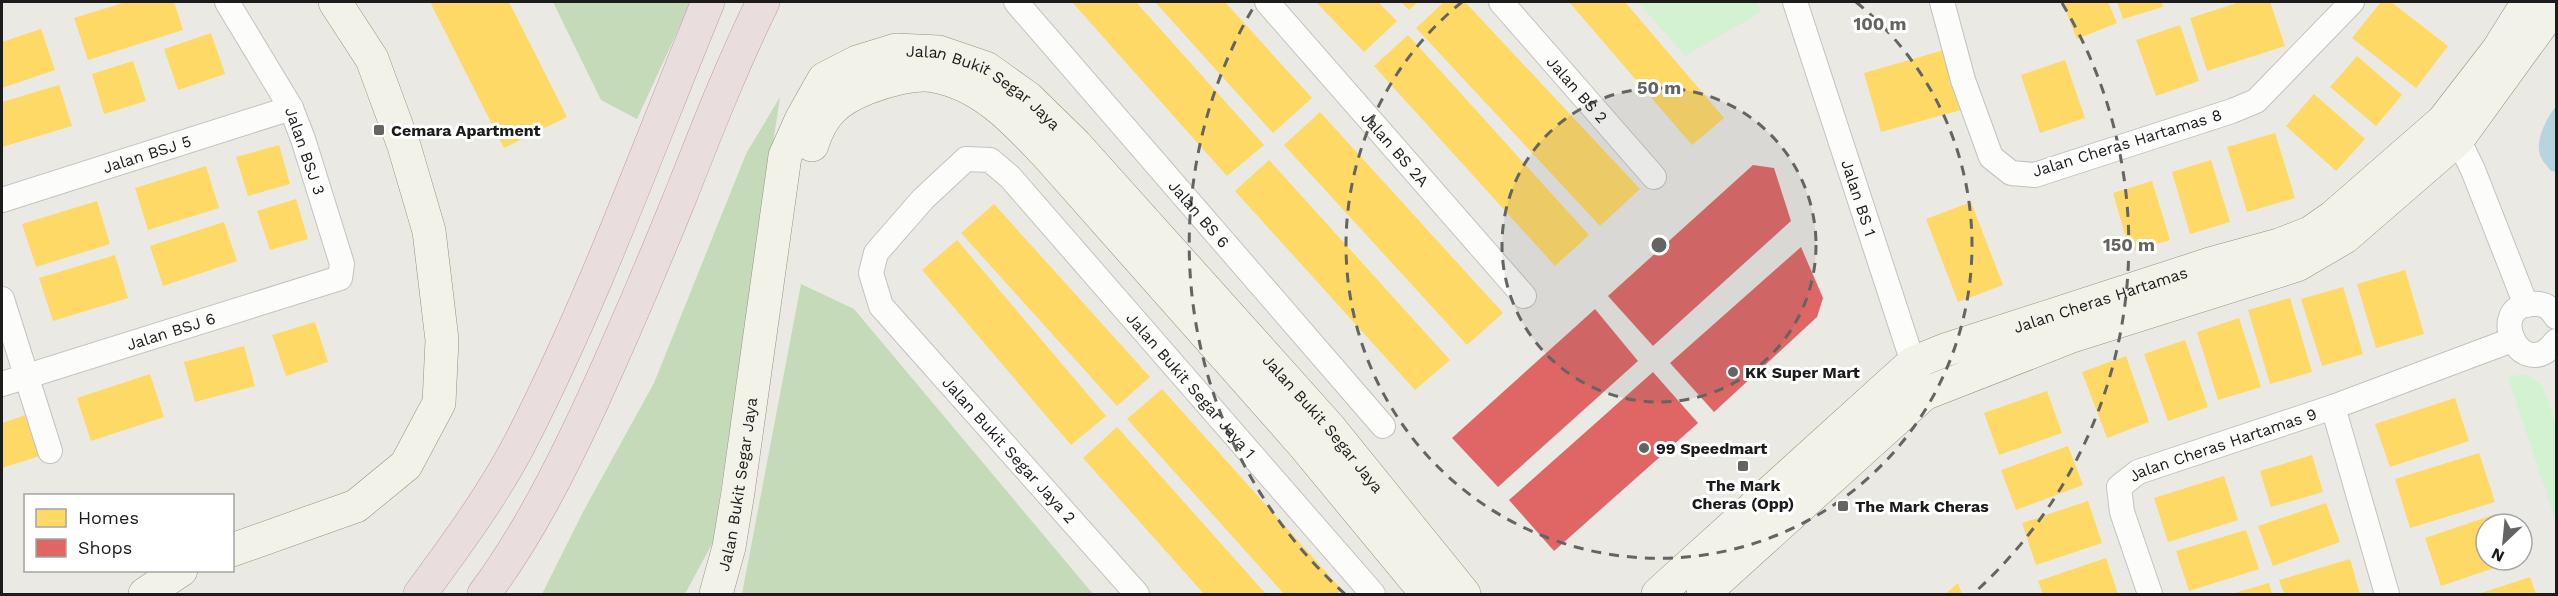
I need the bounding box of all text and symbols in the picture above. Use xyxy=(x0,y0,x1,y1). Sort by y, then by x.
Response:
text: 100 m xyxy=(1853,13,1907,34)
street label: Jalan Bukit Segar Jaya xyxy=(906,41,1064,134)
street label: Jalan BS 2 xyxy=(1543,52,1612,127)
text: 50 m xyxy=(1637,77,1681,98)
street label: Jalan BSJ 3 xyxy=(281,105,329,197)
street label: Jalan Cheras Hartamas 8 xyxy=(2030,105,2224,181)
street label: Jalan BS 2A xyxy=(1357,107,1433,191)
place label: Cemara Apartment xyxy=(391,121,541,140)
marker: Cemara Apartment xyxy=(372,123,386,137)
street label: Jalan BSJ 5 xyxy=(100,131,193,177)
street label: Jalan BS 1 xyxy=(1838,157,1880,238)
street label: Jalan BS 6 xyxy=(1165,176,1234,251)
text: 150 m xyxy=(2103,234,2155,255)
centre of rings xyxy=(1649,235,1669,255)
street label: Jalan Cheras Hartamas xyxy=(2011,262,2190,337)
street label: Jalan BSJ 6 xyxy=(124,308,218,354)
street label: Jalan Bukit Segar Jaya 1 xyxy=(1123,308,1260,462)
street label: Jalan Bukit Segar Jaya xyxy=(1259,350,1388,496)
place label: KK Super Mart xyxy=(1745,363,1860,382)
marker: KK Super Mart xyxy=(1726,365,1740,379)
street label: Jalan Bukit Segar Jaya 2 xyxy=(938,373,1080,527)
street label: Jalan Bukit Segar Jaya xyxy=(713,396,761,573)
street label: Jalan Cheras Hartamas 9 xyxy=(2125,404,2319,485)
place label: 99 Speedmart xyxy=(1656,439,1767,458)
marker: 99 Speedmart xyxy=(1637,441,1651,455)
marker: The Mark Cheras (Opp) xyxy=(1736,459,1750,473)
place label: The Mark Cheras (Opp) xyxy=(1692,476,1794,513)
legend xyxy=(24,494,234,572)
place label: The Mark Cheras xyxy=(1855,497,1989,516)
marker: The Mark Cheras xyxy=(1836,499,1850,513)
text: Homes xyxy=(78,507,139,528)
north arrow xyxy=(2474,512,2534,572)
text: Shops xyxy=(78,537,132,558)
text: N xyxy=(2488,544,2507,566)

